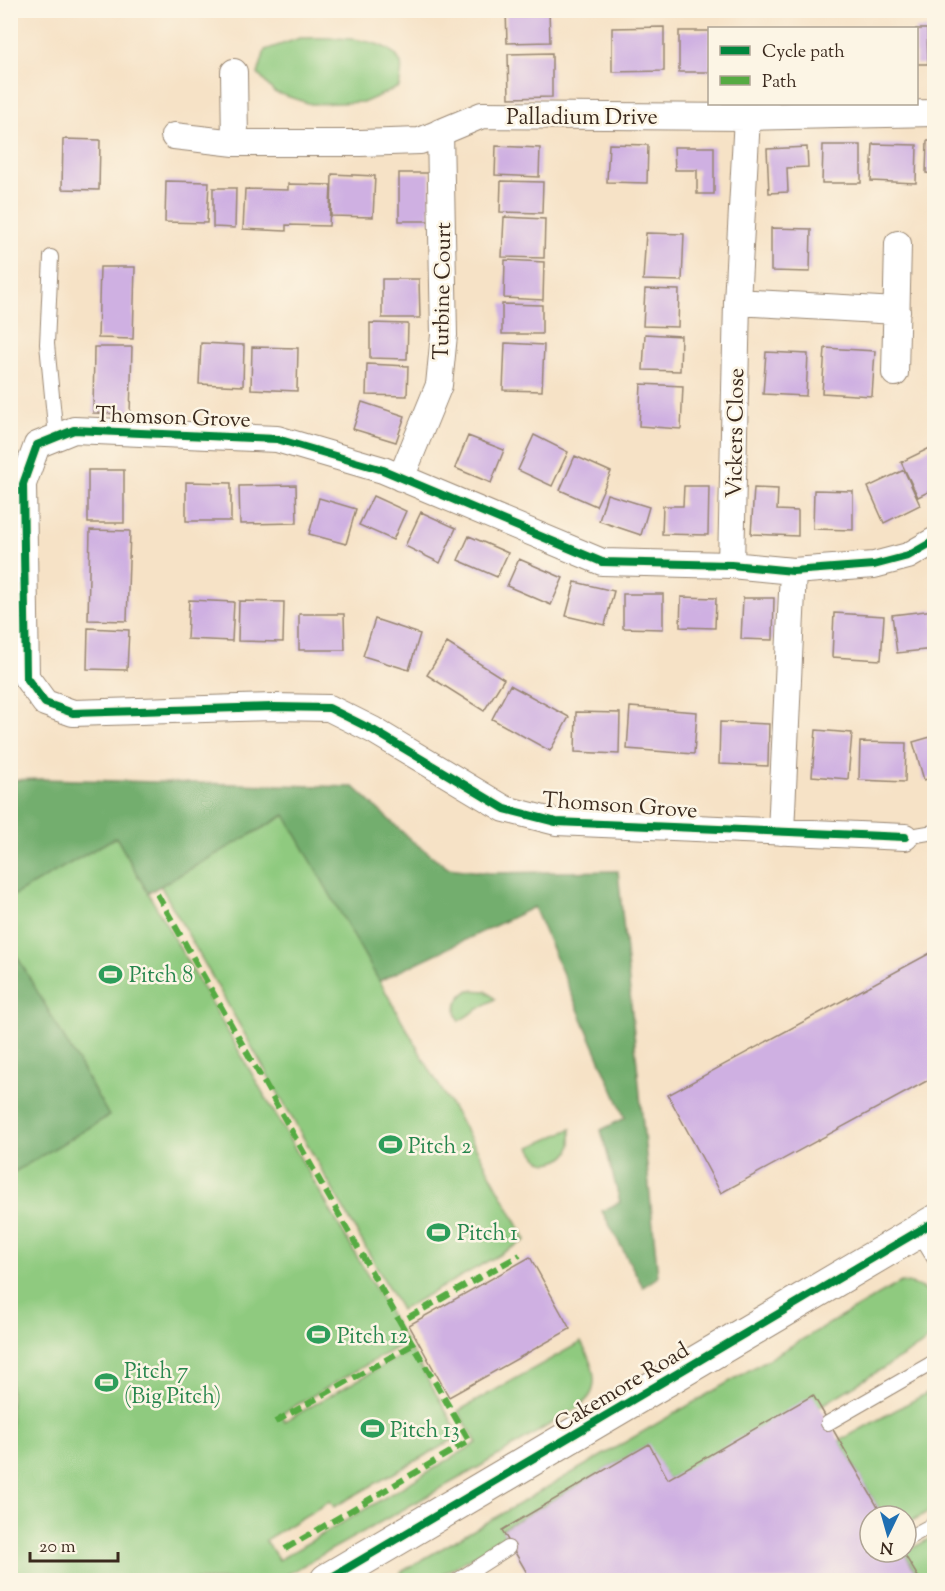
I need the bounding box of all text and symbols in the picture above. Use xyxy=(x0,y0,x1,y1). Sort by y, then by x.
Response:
legend xyxy=(708,27,918,105)
text: Cycle path xyxy=(762,40,845,66)
text: Path xyxy=(762,70,797,96)
street label: Palladium Drive xyxy=(506,103,658,135)
street label: Turbine Court xyxy=(427,221,461,360)
street label: Vickers Close xyxy=(720,368,754,499)
street label: Thomson Grove xyxy=(95,400,251,438)
street label: Thomson Grove xyxy=(541,786,698,828)
sports icon: Pitch 8 xyxy=(98,961,124,987)
place label: Pitch 8 xyxy=(129,961,193,993)
sports icon: Pitch 2 xyxy=(377,1132,403,1158)
place label: Pitch 2 xyxy=(408,1132,472,1164)
sports icon: Pitch 1 xyxy=(426,1219,452,1245)
place label: Pitch 1 xyxy=(457,1219,518,1251)
sports icon: Pitch 12 xyxy=(306,1322,332,1348)
place label: Pitch 12 xyxy=(337,1322,408,1354)
street label: Cakemore Road xyxy=(549,1336,696,1441)
place label: Pitch 7 (Big Pitch) xyxy=(124,1357,221,1414)
sports icon: Pitch 7 (Big Pitch) xyxy=(93,1370,119,1396)
sports icon: Pitch 13 xyxy=(359,1416,385,1442)
place label: Pitch 13 xyxy=(390,1416,460,1448)
north arrow xyxy=(858,1504,918,1564)
scale bar xyxy=(30,1525,118,1563)
text: N xyxy=(879,1534,894,1558)
text: 20 m xyxy=(39,1535,76,1561)

